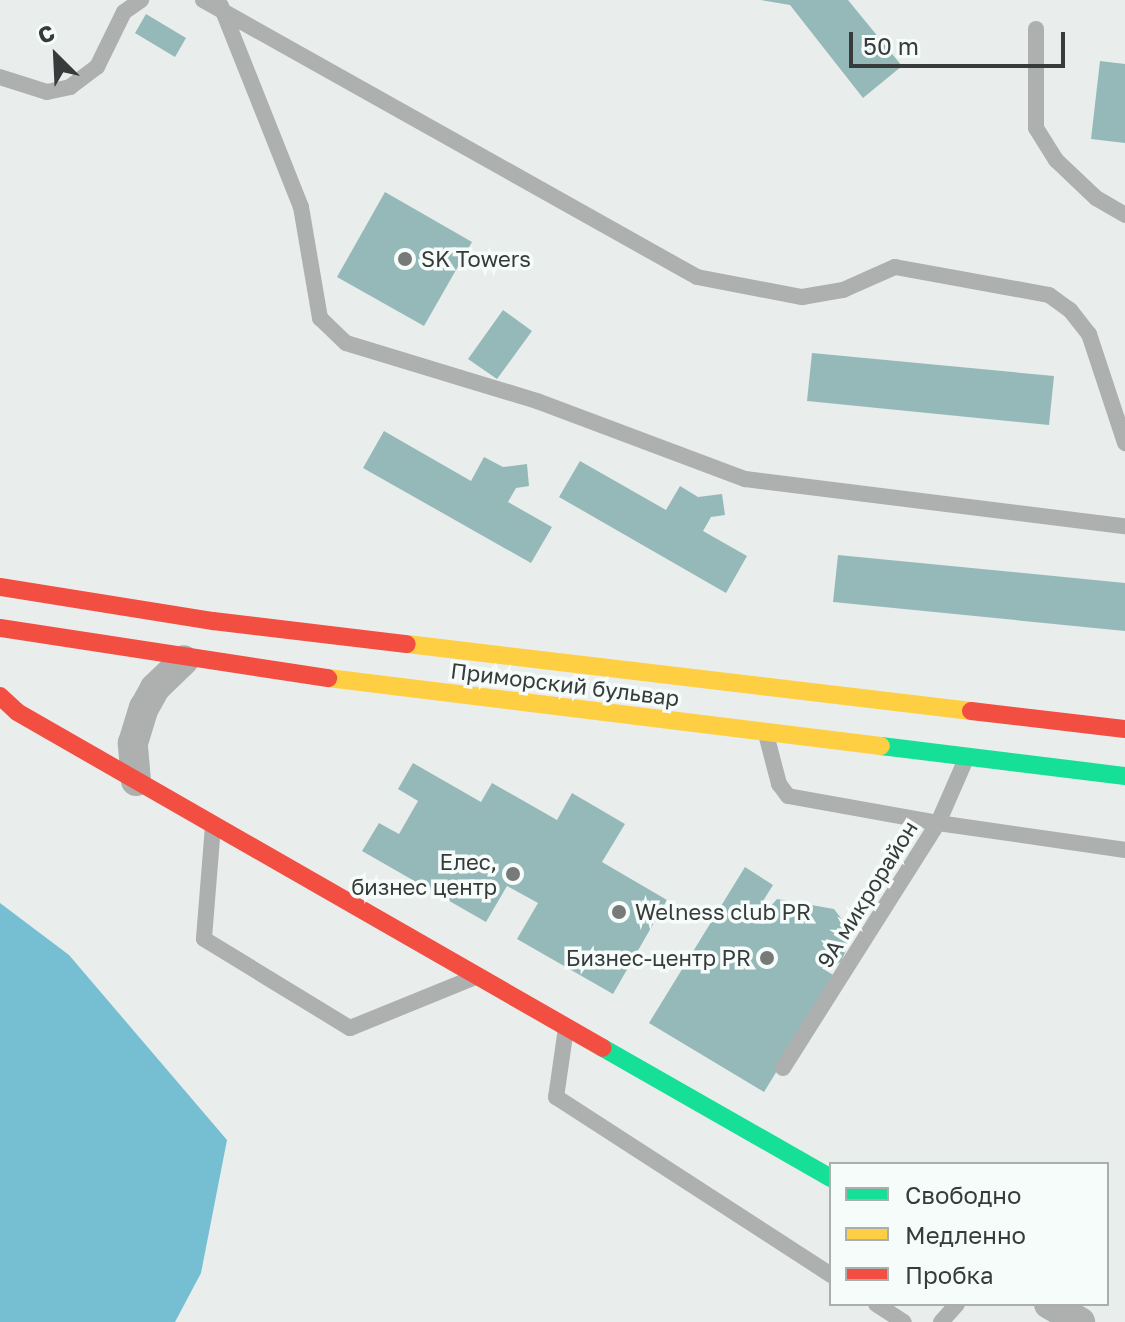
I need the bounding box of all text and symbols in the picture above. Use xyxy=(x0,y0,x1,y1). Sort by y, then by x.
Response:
north arrow xyxy=(16,16,96,96)
scale bar xyxy=(853,16,1069,66)
text: С xyxy=(33,18,59,49)
text: 50 m xyxy=(863,31,919,60)
place label: SK Towers xyxy=(421,246,531,272)
marker: SK Towers xyxy=(396,250,414,268)
street label: Приморский бульвар xyxy=(449,657,681,711)
street label: 9А микрорайон xyxy=(811,816,923,972)
place label: Елес, бизнес центр xyxy=(351,848,497,900)
marker: Елес, бизнес центр xyxy=(504,865,522,883)
place label: Welness club PR xyxy=(635,899,811,925)
marker: Welness club PR xyxy=(610,903,628,921)
place label: Бизнес-центр PR xyxy=(566,945,751,971)
marker: Бизнес-центр PR xyxy=(758,949,776,967)
legend xyxy=(829,1162,1109,1306)
text: Свободно xyxy=(905,1180,1021,1209)
text: Медленно xyxy=(905,1220,1026,1249)
text: Пробка xyxy=(905,1260,994,1289)

